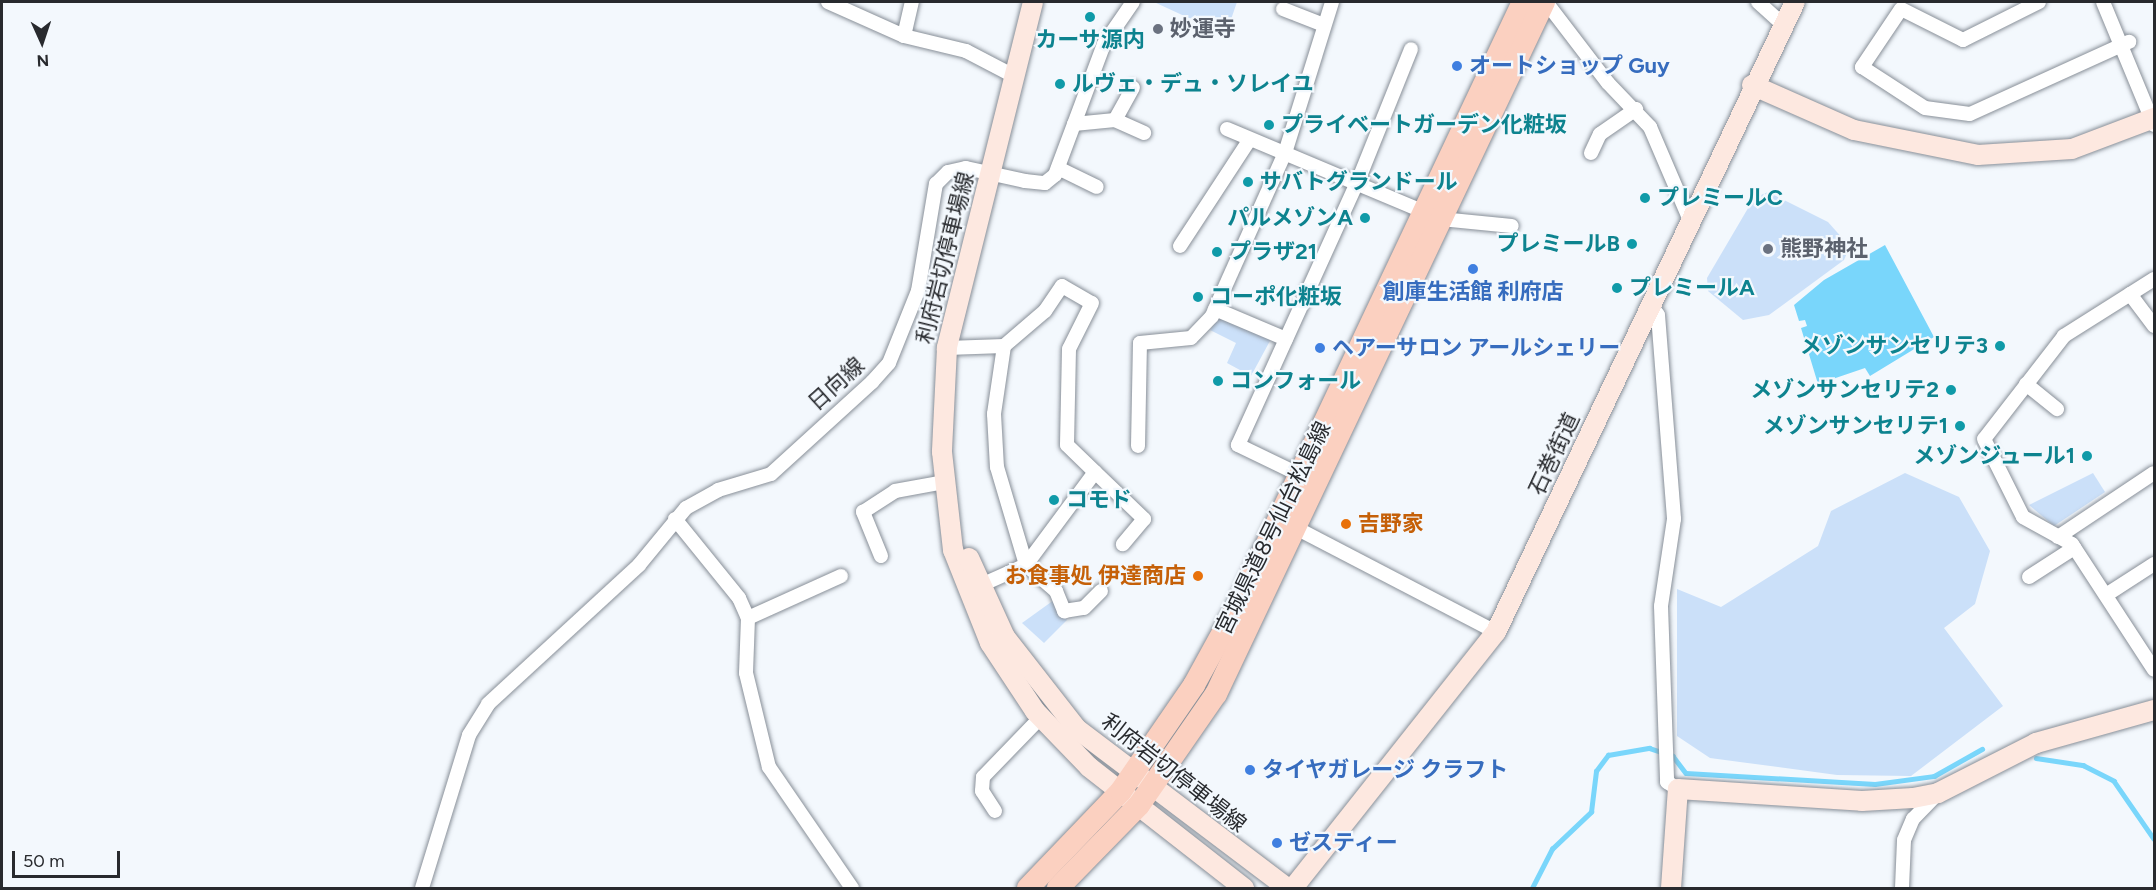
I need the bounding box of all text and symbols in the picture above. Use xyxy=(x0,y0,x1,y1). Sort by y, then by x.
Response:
marker: カーサ源内 xyxy=(1083,10,1097,24)
north arrow xyxy=(12,12,72,72)
place label: 妙運寺 xyxy=(1170,16,1236,42)
marker: 妙運寺 xyxy=(1151,22,1165,36)
place label: カーサ源内 xyxy=(1035,27,1145,53)
text: N xyxy=(36,51,50,70)
place label: オートショップ Guy xyxy=(1469,53,1670,79)
marker: オートショップ Guy xyxy=(1450,59,1464,73)
place label: ルヴェ・デュ・ソレイユ xyxy=(1072,71,1314,97)
marker: ルヴェ・デュ・ソレイユ xyxy=(1053,77,1067,91)
place label: プライベートガーデン化粧坂 xyxy=(1281,112,1567,138)
marker: プライベートガーデン化粧坂 xyxy=(1262,118,1276,132)
street label: 利府岩切停車場線 xyxy=(911,169,979,347)
place label: サバトグランドール xyxy=(1260,169,1458,195)
marker: サバトグランドール xyxy=(1241,175,1255,189)
place label: プレミールC xyxy=(1657,185,1783,211)
marker: プレミールC xyxy=(1638,191,1652,205)
place label: パルメゾンA xyxy=(1227,205,1353,231)
marker: パルメゾンA xyxy=(1358,211,1372,225)
place label: プレミールB xyxy=(1497,231,1620,257)
place label: 熊野神社 xyxy=(1780,236,1868,262)
marker: プレミールB xyxy=(1625,237,1639,251)
place label: プラザ21 xyxy=(1229,239,1317,265)
marker: 熊野神社 xyxy=(1761,242,1775,256)
marker: プラザ21 xyxy=(1210,245,1224,259)
marker: 創庫生活館 利府店 xyxy=(1466,262,1480,276)
place label: プレミールA xyxy=(1629,275,1755,301)
place label: 創庫生活館 利府店 xyxy=(1382,279,1564,305)
marker: プレミールA xyxy=(1610,281,1624,295)
place label: コーポ化粧坂 xyxy=(1210,284,1342,310)
marker: コーポ化粧坂 xyxy=(1191,290,1205,304)
place label: メゾンサンセリテ3 xyxy=(1800,333,1988,359)
place label: ヘアーサロン アールシェリー xyxy=(1332,335,1621,361)
marker: メゾンサンセリテ3 xyxy=(1993,339,2007,353)
marker: ヘアーサロン アールシェリー xyxy=(1313,341,1327,355)
street label: 日向線 xyxy=(803,352,869,416)
place label: コンフォール xyxy=(1230,368,1362,394)
marker: コンフォール xyxy=(1211,374,1225,388)
place label: メゾンサンセリテ2 xyxy=(1750,377,1939,403)
marker: メゾンサンセリテ2 xyxy=(1944,383,1958,397)
street label: 石巻街道 xyxy=(1523,409,1585,499)
place label: メゾンサンセリテ1 xyxy=(1763,413,1948,439)
street label: 宮城県道8号仙台松島線 xyxy=(1210,417,1336,639)
marker: メゾンサンセリテ1 xyxy=(1953,419,1967,433)
place label: メゾンジュール1 xyxy=(1912,443,2075,469)
marker: メゾンジュール1 xyxy=(2080,449,2094,463)
place label: コモド xyxy=(1066,487,1132,513)
marker: コモド xyxy=(1047,493,1061,507)
place label: 吉野家 xyxy=(1358,511,1424,537)
marker: 吉野家 xyxy=(1339,517,1353,531)
place label: お食事処 伊達商店 xyxy=(1005,563,1186,589)
marker: お食事処 伊達商店 xyxy=(1191,569,1205,583)
street label: 利府岩切停車場線 xyxy=(1097,708,1251,838)
place label: タイヤガレージ クラフト xyxy=(1262,757,1509,783)
marker: タイヤガレージ クラフト xyxy=(1243,763,1257,777)
place label: ゼスティー xyxy=(1289,830,1399,856)
marker: ゼスティー xyxy=(1270,836,1284,850)
scale bar xyxy=(15,839,123,877)
text: 50 m xyxy=(23,850,65,872)

